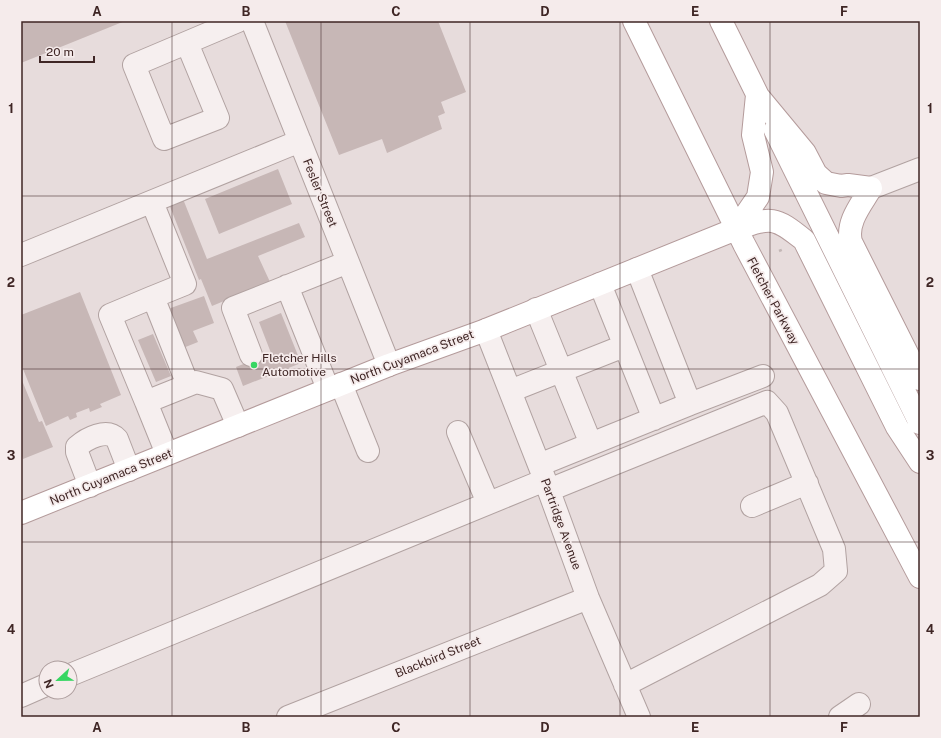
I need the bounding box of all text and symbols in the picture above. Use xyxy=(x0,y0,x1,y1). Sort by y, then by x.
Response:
text: A xyxy=(92,4,102,19)
text: B xyxy=(242,4,251,19)
text: C xyxy=(391,4,401,19)
text: D xyxy=(540,4,550,19)
text: E xyxy=(691,4,699,19)
text: F xyxy=(840,4,848,19)
scale bar xyxy=(40,38,94,64)
text: 20 m xyxy=(46,45,74,59)
text: 1 xyxy=(8,101,14,116)
text: 1 xyxy=(927,101,933,116)
street label: Fesler Street xyxy=(300,157,340,230)
street label: Fletcher Parkway xyxy=(744,255,802,348)
text: 2 xyxy=(7,275,15,290)
text: 2 xyxy=(926,275,934,290)
street label: North Cuyamaca Street xyxy=(348,327,476,387)
place label: Fletcher Hills Automotive xyxy=(262,351,336,379)
marker: Fletcher Hills Automotive xyxy=(249,360,259,370)
street label: North Cuyamaca Street xyxy=(48,446,175,508)
text: 3 xyxy=(7,448,16,463)
text: 3 xyxy=(926,448,935,463)
street label: Partridge Avenue xyxy=(538,476,584,572)
text: 4 xyxy=(7,622,16,637)
text: 4 xyxy=(926,622,935,637)
street label: Blackbird Street xyxy=(393,633,483,681)
north arrow xyxy=(38,660,78,700)
text: N xyxy=(42,678,56,690)
text: A xyxy=(92,720,102,735)
text: B xyxy=(242,720,251,735)
text: C xyxy=(391,720,401,735)
text: D xyxy=(540,720,550,735)
text: E xyxy=(691,720,699,735)
text: F xyxy=(840,720,848,735)

